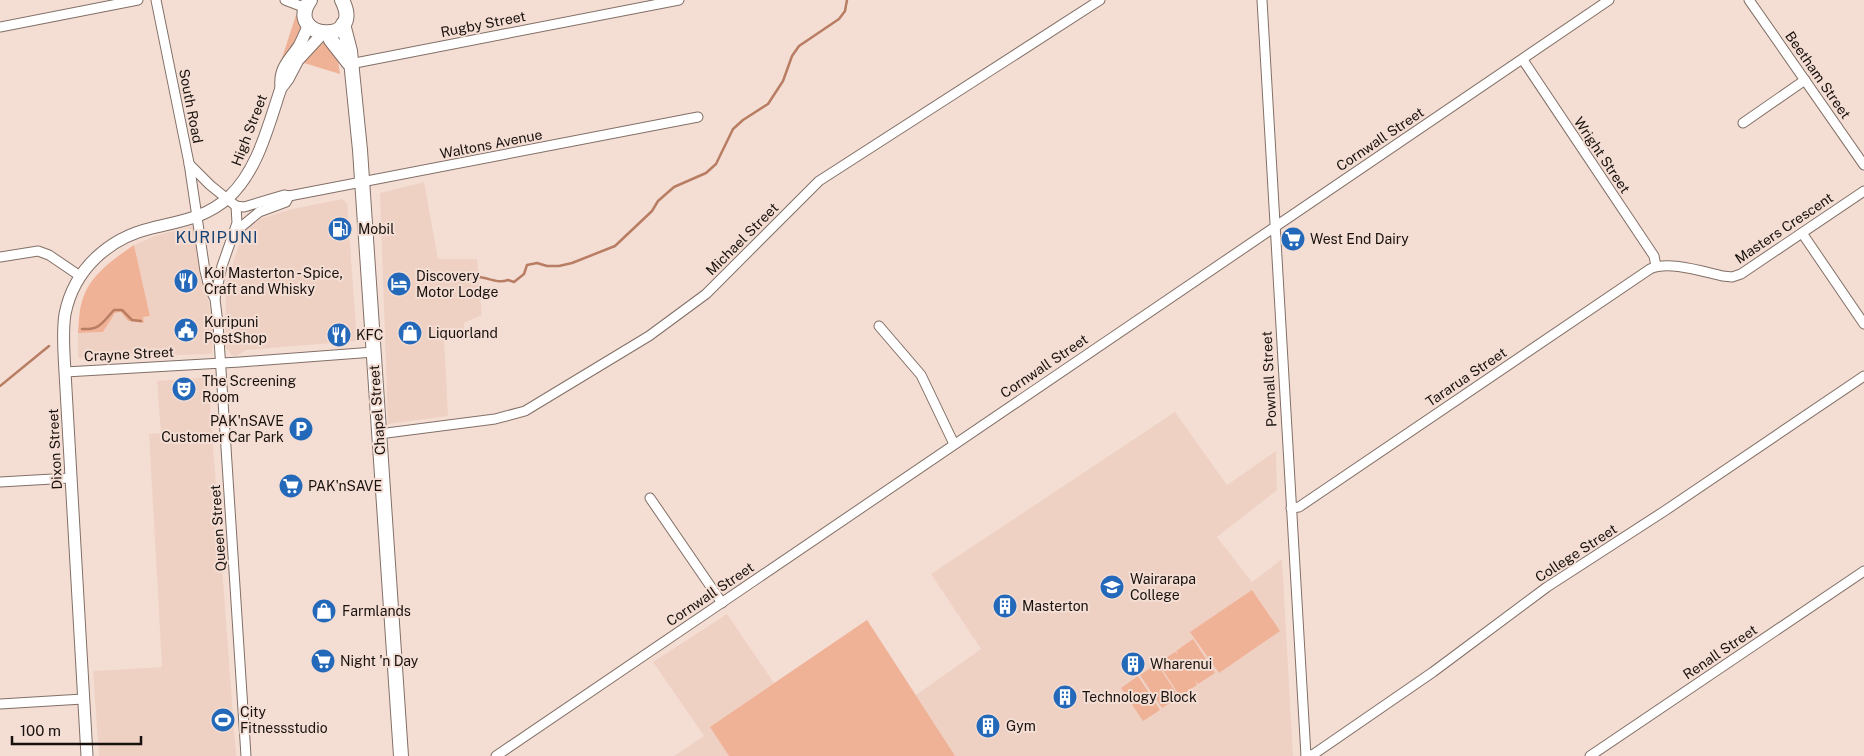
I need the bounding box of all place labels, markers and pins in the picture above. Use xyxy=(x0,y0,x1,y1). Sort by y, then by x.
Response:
fuel station icon: Mobil xyxy=(327,216,353,242)
place label: Mobil xyxy=(358,221,394,237)
supermarket icon: West End Dairy xyxy=(1280,226,1306,252)
place label: West End Dairy xyxy=(1310,231,1409,247)
place label: Koi Masterton - Spice, Craft and Whisky xyxy=(204,265,343,297)
restaurant icon: Koi Masterton - Spice, Craft and Whisky xyxy=(173,268,199,294)
place label: Discovery Motor Lodge xyxy=(416,268,498,300)
hotel icon: Discovery Motor Lodge xyxy=(386,271,412,297)
place label: Kuripuni PostShop xyxy=(204,314,267,346)
public building icon: Kuripuni PostShop xyxy=(173,317,199,343)
shop icon: Liquorland xyxy=(397,320,423,346)
restaurant icon: KFC xyxy=(326,322,352,348)
place label: Liquorland xyxy=(428,325,498,341)
place label: KFC xyxy=(356,327,384,343)
place label: The Screening Room xyxy=(202,373,296,405)
theatre icon: The Screening Room xyxy=(171,376,197,402)
place label: PAK'nSAVE Customer Car Park xyxy=(161,413,284,445)
parking icon: PAK'nSAVE Customer Car Park xyxy=(288,416,314,442)
supermarket icon: PAK'nSAVE xyxy=(278,473,304,499)
place label: PAK'nSAVE xyxy=(308,478,382,494)
place label: Wairarapa College xyxy=(1130,571,1196,603)
school or university icon: Wairarapa College xyxy=(1099,574,1125,600)
building icon: Masterton xyxy=(992,593,1018,619)
shop icon: Farmlands xyxy=(311,598,337,624)
place label: Masterton xyxy=(1022,598,1089,614)
place label: Farmlands xyxy=(342,603,411,619)
supermarket icon: Night 'n Day xyxy=(310,648,336,674)
building icon: Wharenui xyxy=(1120,651,1146,677)
place label: Night 'n Day xyxy=(340,653,419,669)
place label: Wharenui xyxy=(1150,656,1212,672)
building icon: Technology Block xyxy=(1052,684,1078,710)
place label: Technology Block xyxy=(1082,689,1197,705)
place label: City Fitnessstudio xyxy=(240,704,328,736)
sports icon: City Fitnessstudio xyxy=(210,707,236,733)
building icon: Gym xyxy=(975,713,1001,739)
place label: Gym xyxy=(1006,718,1036,734)

